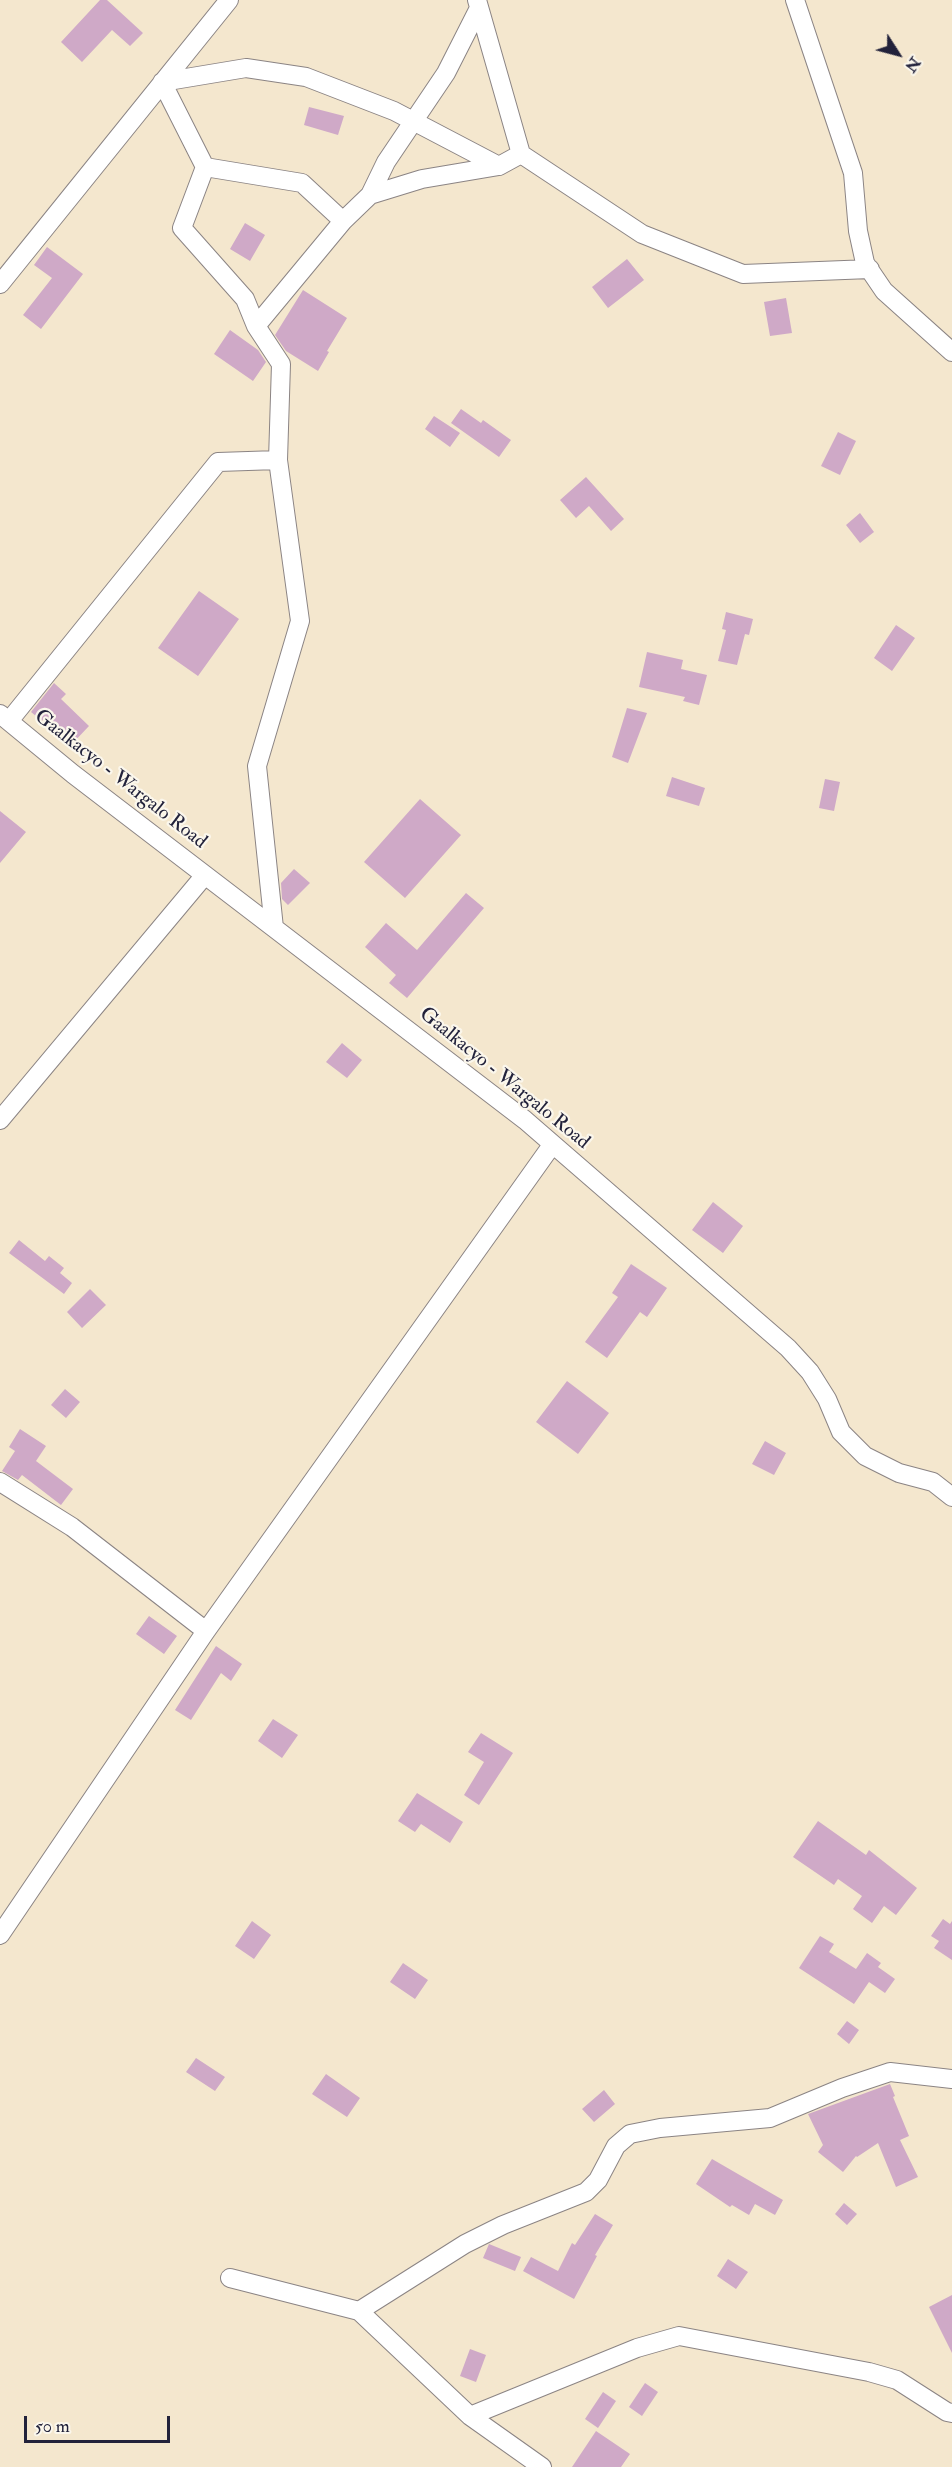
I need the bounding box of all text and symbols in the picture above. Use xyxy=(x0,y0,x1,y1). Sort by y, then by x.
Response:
north arrow xyxy=(868,24,928,84)
text: N xyxy=(900,53,925,76)
street label: Gaalkacyo - Wargalo Road xyxy=(29,705,211,855)
street label: Gaalkacyo - Wargalo Road xyxy=(414,1003,594,1155)
scale bar xyxy=(27,2404,172,2442)
text: 50 m xyxy=(35,2415,70,2438)

